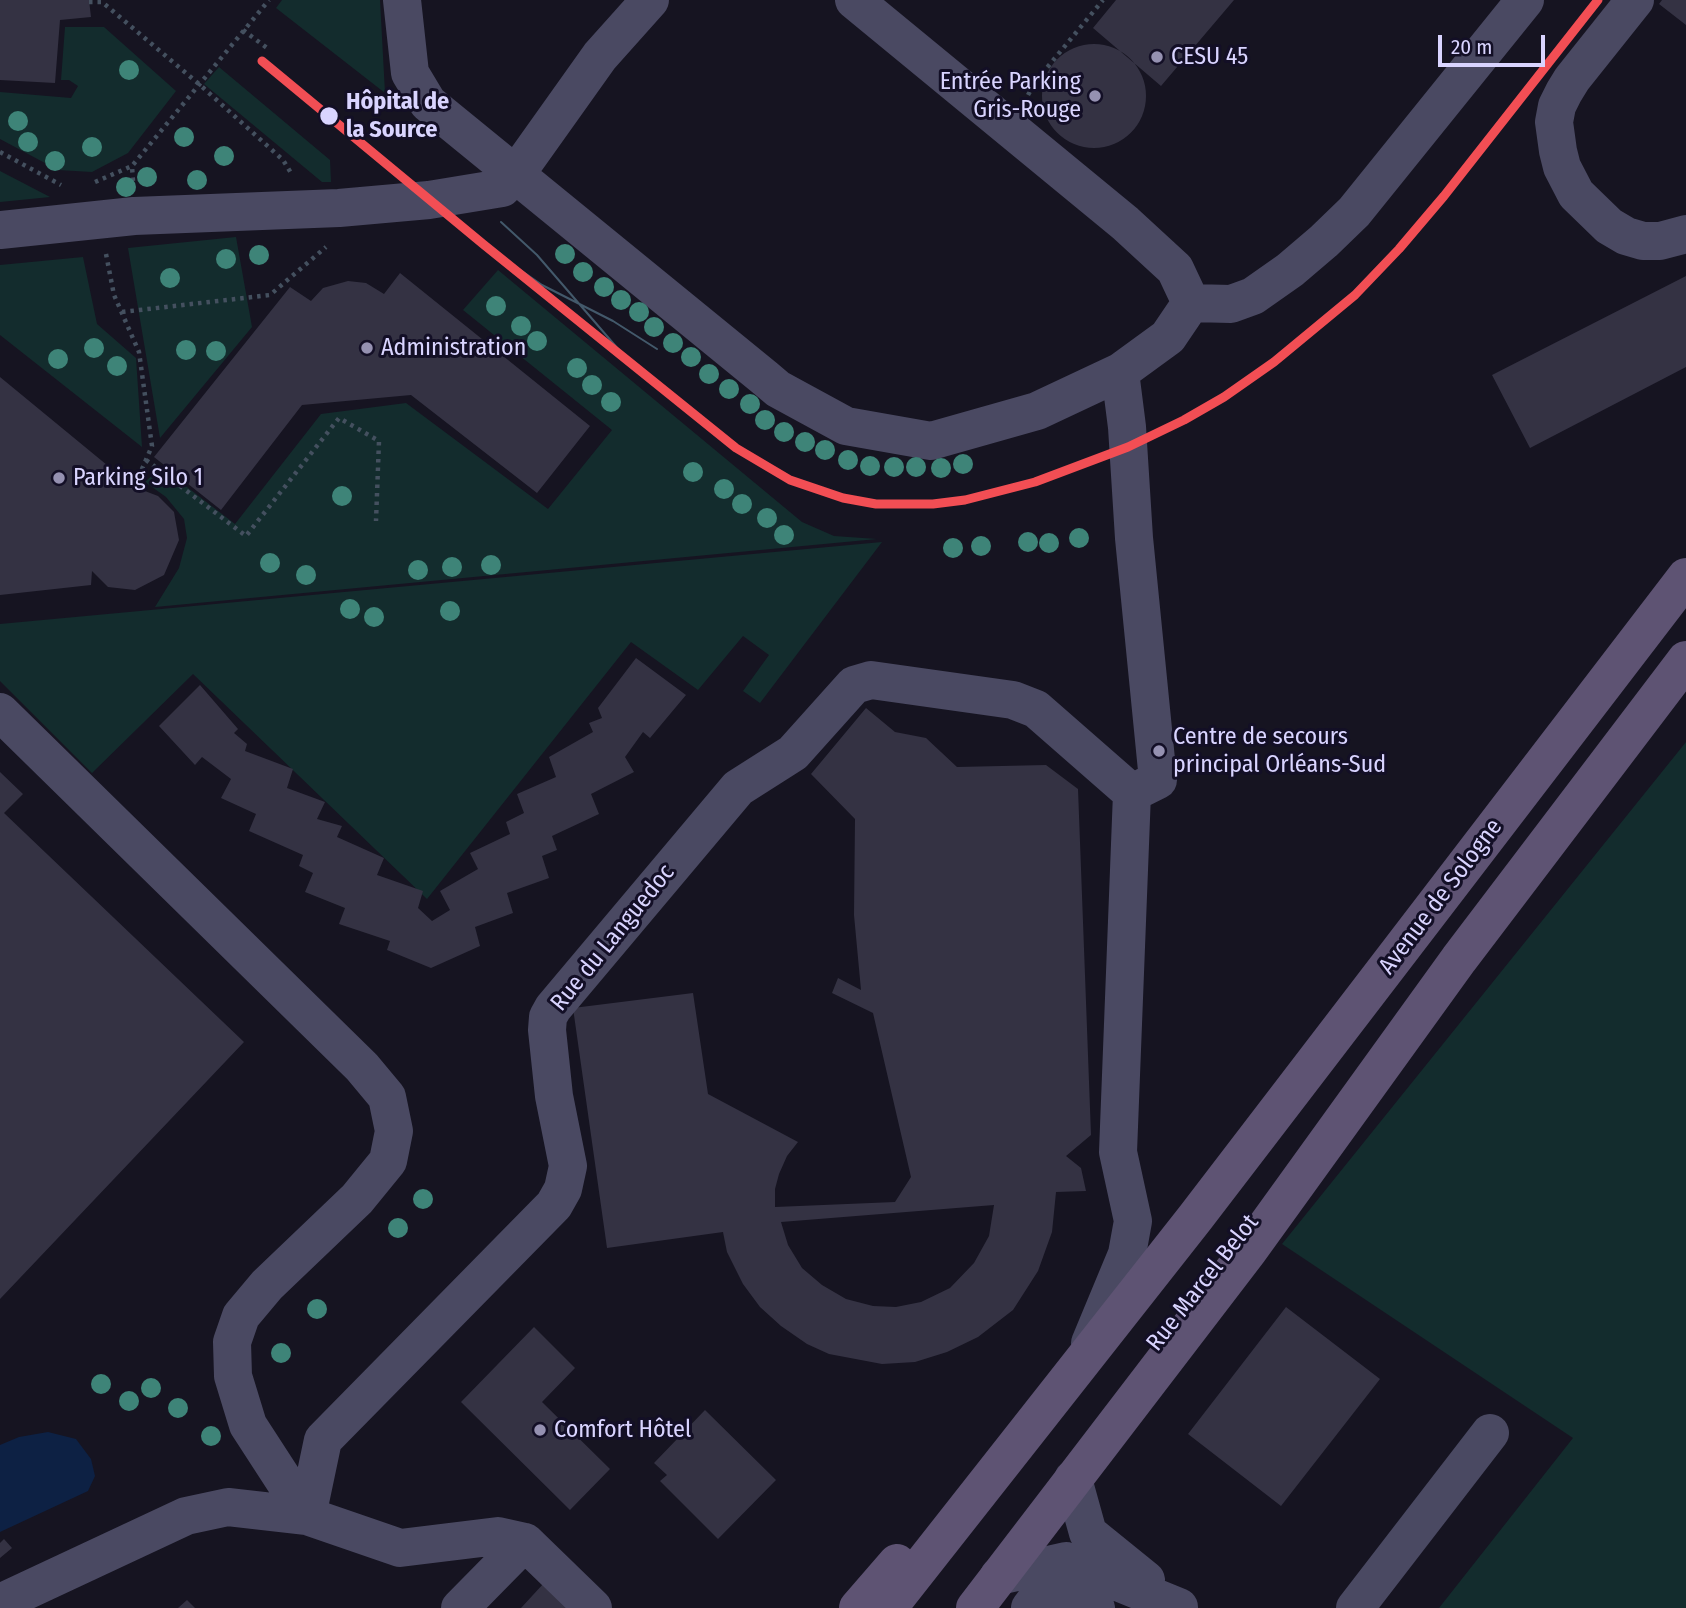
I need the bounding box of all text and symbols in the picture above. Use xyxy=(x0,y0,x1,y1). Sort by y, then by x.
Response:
scale bar xyxy=(1441,21,1548,65)
text: 20 m xyxy=(1451,34,1492,60)
place label: CESU 45 xyxy=(1171,43,1248,71)
marker: CESU 45 xyxy=(1149,49,1165,65)
place label: Entrée Parking Gris-Rouge xyxy=(940,68,1081,124)
place label: Hôpital de la Source xyxy=(346,88,449,144)
marker: Entrée Parking Gris-Rouge xyxy=(1087,88,1103,104)
marker: Hôpital de la Source xyxy=(318,105,340,127)
place label: Administration xyxy=(381,334,526,362)
marker: Administration xyxy=(359,340,375,356)
place label: Parking Silo 1 xyxy=(73,464,203,492)
marker: Parking Silo 1 xyxy=(51,470,67,486)
place label: Centre de secours principal Orléans-Sud xyxy=(1173,723,1386,779)
marker: Centre de secours principal Orléans-Sud xyxy=(1151,743,1167,759)
street label: Avenue de Sologne xyxy=(1373,814,1509,980)
street label: Rue du Languedoc xyxy=(545,859,681,1017)
street label: Rue Marcel Belot xyxy=(1141,1209,1265,1357)
place label: Comfort Hôtel xyxy=(554,1416,691,1444)
marker: Comfort Hôtel xyxy=(532,1422,548,1438)

